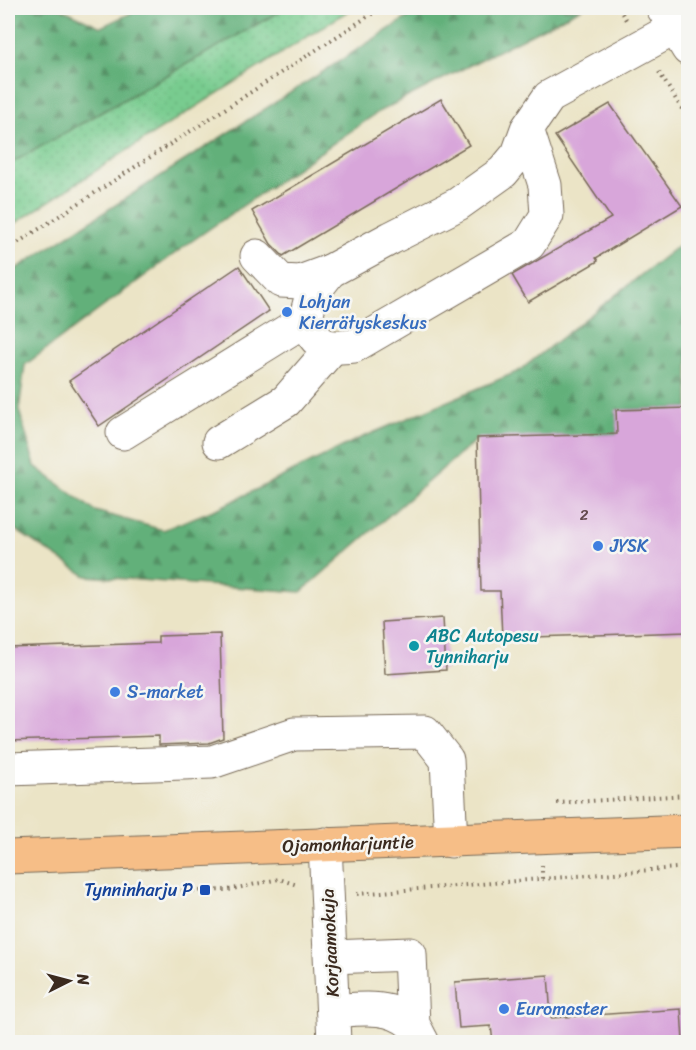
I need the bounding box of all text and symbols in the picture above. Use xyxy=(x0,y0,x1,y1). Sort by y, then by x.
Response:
place label: Lohjan Kierrätyskeskus xyxy=(299,286,427,339)
marker: Lohjan Kierrätyskeskus xyxy=(280,305,294,319)
house number: 2 xyxy=(580,502,589,528)
place label: JYSK xyxy=(609,530,649,562)
marker: JYSK xyxy=(591,539,605,553)
place label: ABC Autopesu Tynniharju xyxy=(425,620,539,673)
marker: ABC Autopesu Tynniharju xyxy=(407,639,421,653)
place label: S-market xyxy=(127,676,204,708)
marker: S-market xyxy=(108,685,122,699)
street label: Ojamonharjuntie xyxy=(282,826,414,862)
place label: Tynninharju P xyxy=(84,874,193,906)
marker: Tynninharju P xyxy=(198,883,212,897)
street label: Korjaamokuja xyxy=(311,888,349,998)
north arrow xyxy=(39,951,99,1011)
text: N xyxy=(68,971,99,987)
place label: Euromaster xyxy=(516,993,609,1025)
marker: Euromaster xyxy=(497,1002,511,1016)

